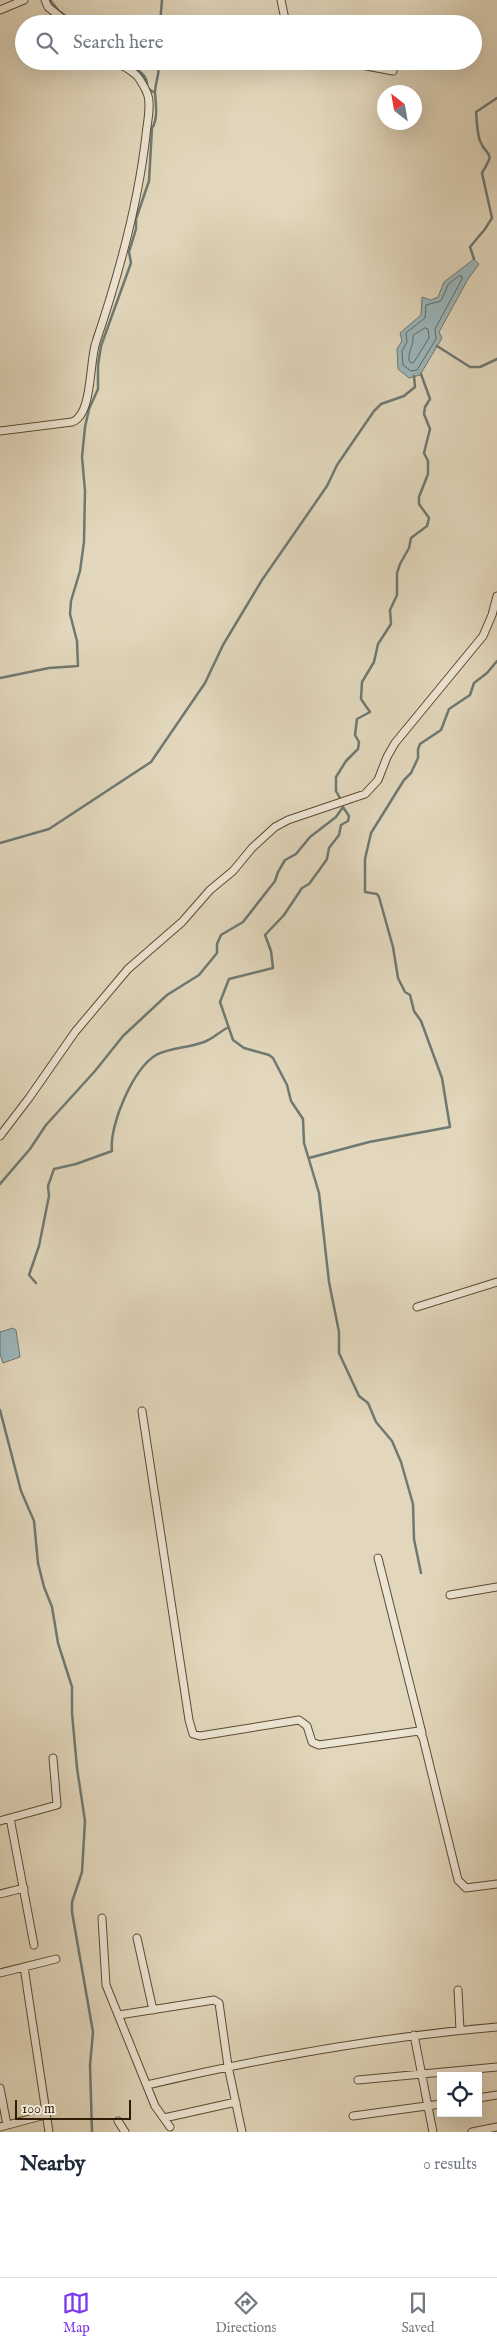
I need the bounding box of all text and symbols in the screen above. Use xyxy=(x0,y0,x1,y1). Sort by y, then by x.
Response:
search box xyxy=(15,15,482,70)
icon: search xyxy=(33,29,61,57)
text: Search here xyxy=(73,31,164,55)
north arrow xyxy=(377,85,422,130)
map controls xyxy=(437,2072,482,2117)
button: locate xyxy=(437,2072,482,2117)
scale bar xyxy=(15,2097,131,2120)
text: 100 m xyxy=(22,2100,55,2118)
text: Nearby xyxy=(20,2151,85,2178)
text: 0 results xyxy=(423,2155,477,2175)
tab: Map xyxy=(62,2289,90,2337)
tab: Directions xyxy=(215,2289,276,2337)
tab: Saved xyxy=(401,2289,434,2337)

